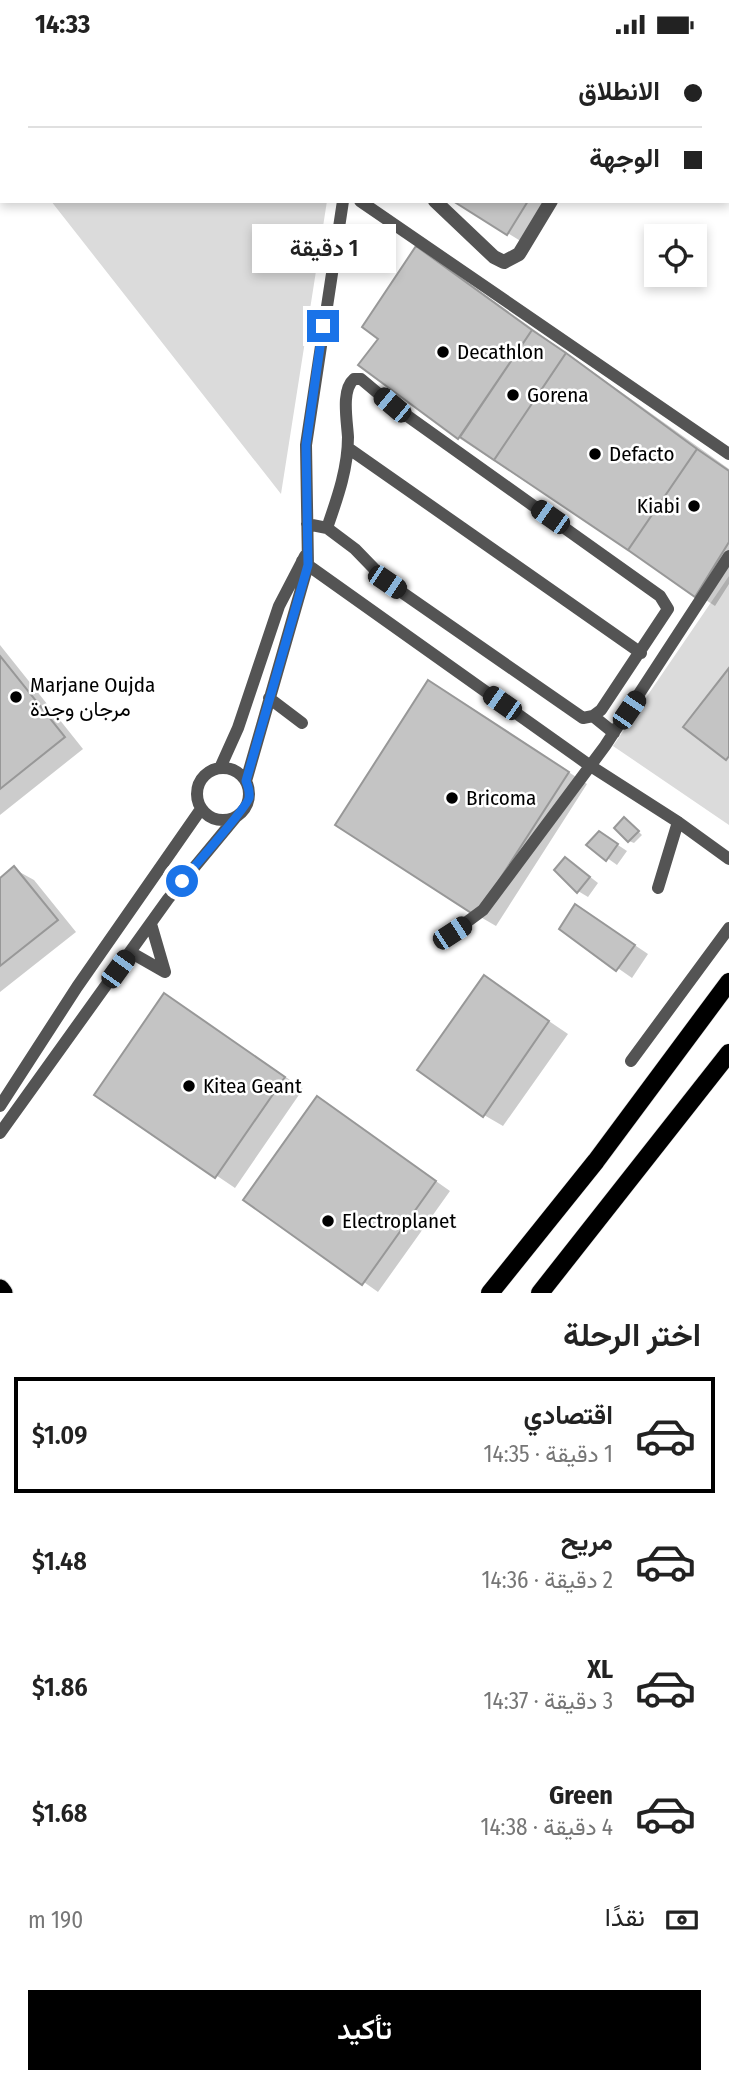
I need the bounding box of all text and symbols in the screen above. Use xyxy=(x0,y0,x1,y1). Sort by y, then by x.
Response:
text: 14:33 xyxy=(35,9,90,40)
text: الانطلاق xyxy=(578,76,660,107)
text: الوجهة xyxy=(589,143,660,174)
map controls xyxy=(644,224,707,287)
button: locate xyxy=(644,224,707,287)
callout: 1 دقيقة xyxy=(251,225,395,273)
text: 1 دقيقة xyxy=(290,234,358,262)
route end xyxy=(307,310,339,342)
place label: Decathlon xyxy=(457,339,544,365)
marker: Decathlon xyxy=(435,344,451,360)
place label: Gorena xyxy=(527,382,589,408)
car xyxy=(370,383,415,427)
marker: Gorena xyxy=(505,387,521,403)
place label: Defacto xyxy=(609,441,674,467)
marker: Defacto xyxy=(587,446,603,462)
place label: Kiabi xyxy=(637,493,680,519)
car xyxy=(527,496,574,538)
marker: Kiabi xyxy=(686,498,702,514)
car xyxy=(364,562,411,602)
place label: Marjane Oujda مرجان وجدة xyxy=(30,672,155,722)
car xyxy=(479,682,526,724)
car xyxy=(609,687,650,733)
marker: Marjane Oujda مرجان وجدة xyxy=(8,689,24,705)
place label: Bricoma xyxy=(466,785,536,811)
marker: Bricoma xyxy=(444,790,460,806)
route start xyxy=(166,865,198,897)
car xyxy=(429,913,476,953)
car xyxy=(98,946,139,992)
place label: Kitea Geant xyxy=(203,1073,302,1099)
marker: Kitea Geant xyxy=(181,1078,197,1094)
place label: Electroplanet xyxy=(342,1208,456,1234)
marker: Electroplanet xyxy=(320,1213,336,1229)
text: اختر الرحلة xyxy=(563,1316,701,1354)
text: اقتصادي xyxy=(524,1400,613,1431)
icon: car xyxy=(634,1404,697,1467)
text: $1.09 xyxy=(32,1420,87,1451)
text: 1 دقيقة · 14:35 xyxy=(484,1440,613,1468)
text: مريح xyxy=(561,1526,613,1557)
icon: car xyxy=(634,1530,697,1593)
text: $1.48 xyxy=(32,1546,87,1577)
text: 2 دقيقة · 14:36 xyxy=(482,1566,613,1594)
text: XL xyxy=(587,1654,613,1685)
icon: car xyxy=(634,1656,697,1719)
text: $1.86 xyxy=(32,1672,88,1703)
text: 3 دقيقة · 14:37 xyxy=(484,1687,613,1715)
text: Green xyxy=(549,1780,613,1811)
icon: car xyxy=(634,1782,697,1845)
text: $1.68 xyxy=(32,1798,87,1829)
text: 4 دقيقة · 14:38 xyxy=(480,1813,613,1841)
icon: cash xyxy=(663,1901,701,1939)
text: نقدًا xyxy=(605,1902,645,1933)
text: 190 m xyxy=(28,1906,83,1934)
button: تأكيد xyxy=(28,1990,701,2070)

